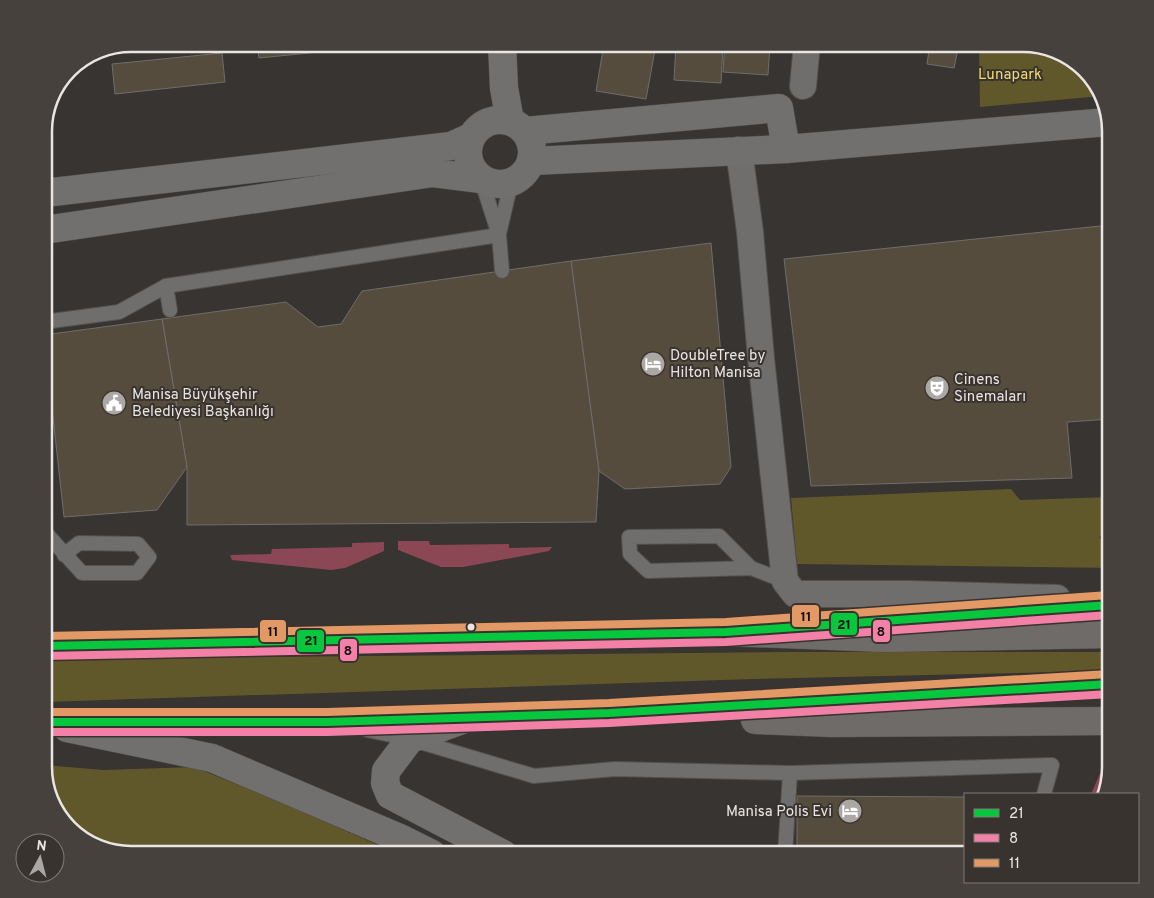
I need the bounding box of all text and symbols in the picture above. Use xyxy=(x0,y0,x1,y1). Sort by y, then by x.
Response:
park label: Lunapark xyxy=(978,66,1042,85)
place label: DoubleTree by Hilton Manisa xyxy=(670,347,765,383)
hotel icon: DoubleTree by Hilton Manisa xyxy=(640,351,666,377)
place label: Cinens Sinemaları xyxy=(954,371,1026,407)
theatre icon: Cinens Sinemaları xyxy=(924,375,950,401)
place label: Manisa Büyükşehir Belediyesi Başkanlığı xyxy=(132,386,274,422)
public building icon: Manisa Büyükşehir Belediyesi Başkanlığı xyxy=(101,390,127,416)
line badge: 11 xyxy=(791,604,820,628)
text: 11 xyxy=(800,609,812,626)
line badge: 21 xyxy=(830,612,858,636)
text: 21 xyxy=(837,617,851,634)
line badge: 11 xyxy=(259,619,287,643)
line badge: 8 xyxy=(872,619,891,643)
unlabelled marker xyxy=(466,622,476,632)
text: 11 xyxy=(267,624,279,641)
text: 8 xyxy=(877,624,885,641)
line badge: 21 xyxy=(296,629,325,653)
text: 21 xyxy=(304,633,318,650)
line badge: 8 xyxy=(339,638,358,662)
text: 8 xyxy=(344,643,352,660)
legend xyxy=(964,793,1139,883)
hotel icon: Manisa Polis Evi xyxy=(837,798,863,824)
place label: Manisa Polis Evi xyxy=(726,803,832,822)
text: 21 xyxy=(1009,805,1024,824)
text: 8 xyxy=(1009,830,1018,849)
north arrow xyxy=(15,833,65,883)
text: N xyxy=(35,838,47,856)
text: 11 xyxy=(1009,855,1020,874)

